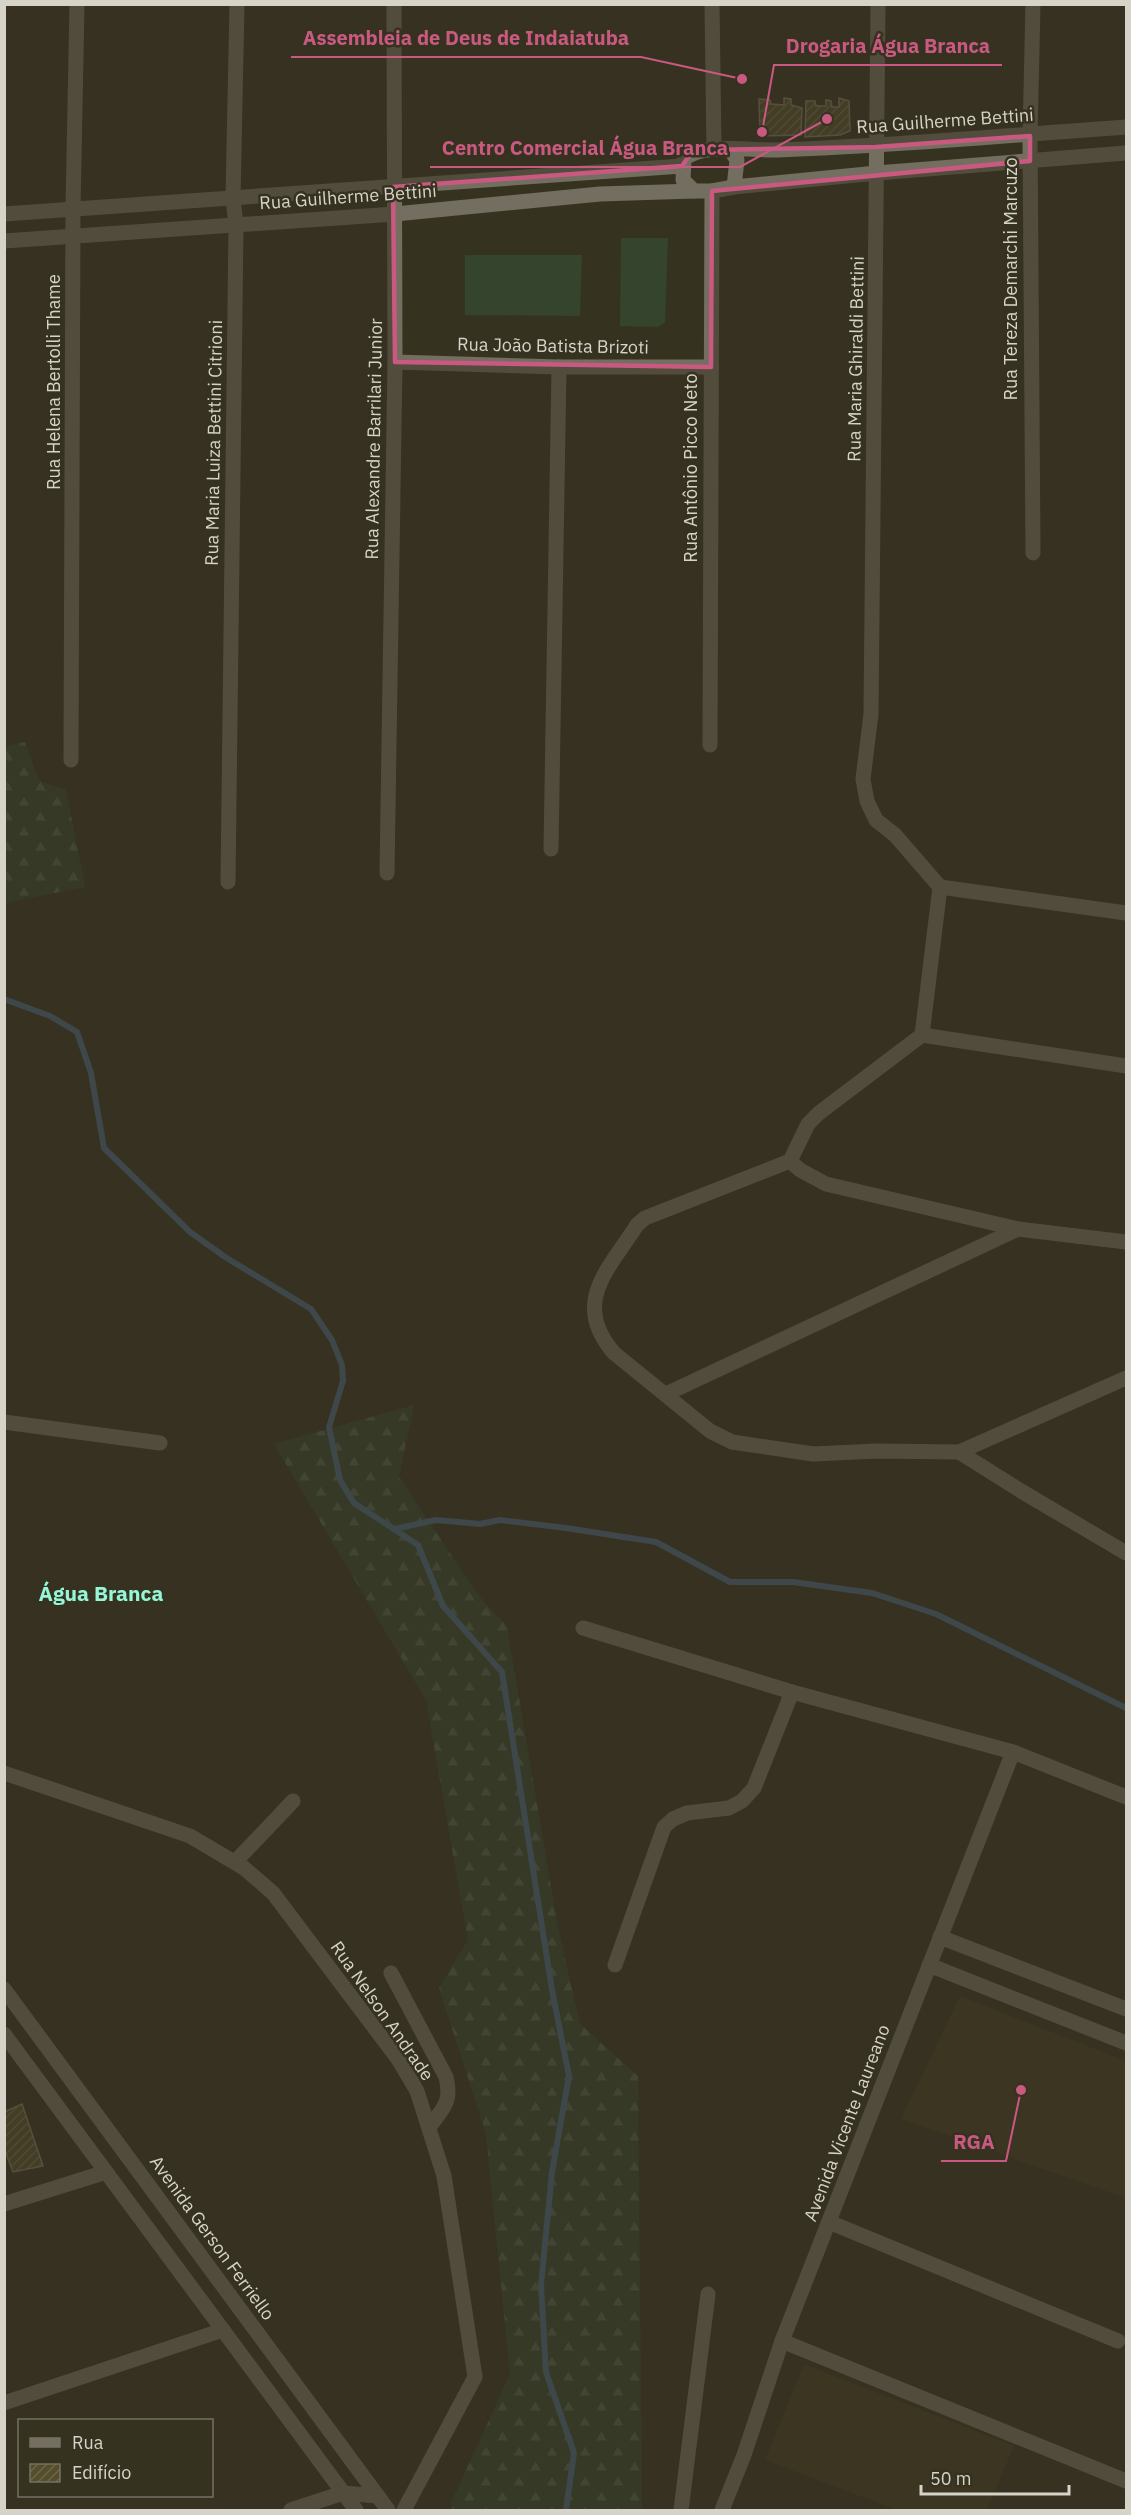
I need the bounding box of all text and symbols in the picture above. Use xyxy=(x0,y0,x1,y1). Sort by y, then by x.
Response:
callout: Assembleia de Deus de Indaiatuba xyxy=(291,19,641,57)
text: Assembleia de Deus de Indaiatuba xyxy=(303,24,629,51)
callout: Drogaria Água Branca xyxy=(774,27,1002,65)
text: Drogaria Água Branca xyxy=(786,32,990,59)
street label: Rua Guilherme Bettini xyxy=(856,103,1034,138)
callout: Centro Comercial Água Branca xyxy=(430,129,740,167)
text: Centro Comercial Água Branca xyxy=(442,134,728,161)
street label: Rua Tereza Demarchi Marcuzo xyxy=(999,157,1022,401)
street label: Rua Guilherme Bettini xyxy=(259,179,437,214)
street label: Rua Maria Ghiraldi Bettini xyxy=(842,256,869,462)
street label: Rua Helena Bertolli Thame xyxy=(42,274,65,490)
street label: Rua Alexandre Barrilari Junior xyxy=(360,318,387,560)
street label: Rua Maria Luiza Bettini Citrioni xyxy=(200,320,227,566)
street label: Rua João Batista Brizoti xyxy=(457,332,649,359)
street label: Rua Antônio Picco Neto xyxy=(679,373,702,563)
district label: Água Branca xyxy=(39,1579,163,1607)
street label: Rua Nelson Andrade xyxy=(326,1936,439,2085)
street label: Avenida Vicente Laureano xyxy=(798,2021,895,2224)
callout: RGA xyxy=(941,2123,1006,2161)
text: RGA xyxy=(953,2128,995,2155)
street label: Avenida Gerson Ferriello xyxy=(145,2151,280,2325)
legend xyxy=(18,2419,213,2497)
text: Rua xyxy=(72,2431,104,2454)
scale bar xyxy=(921,2458,1070,2496)
text: Edifício xyxy=(72,2461,131,2484)
text: 50 m xyxy=(930,2467,972,2490)

